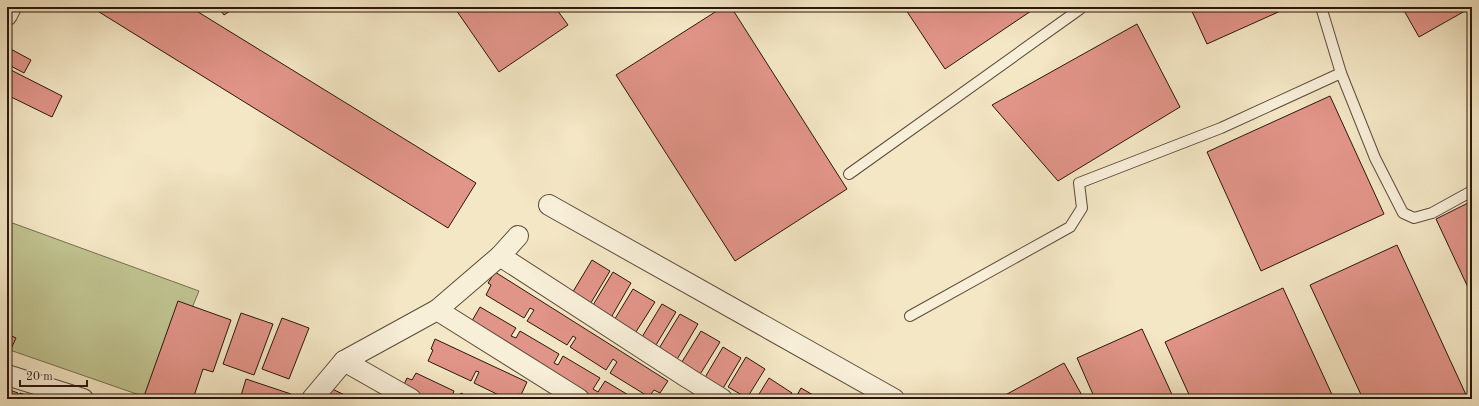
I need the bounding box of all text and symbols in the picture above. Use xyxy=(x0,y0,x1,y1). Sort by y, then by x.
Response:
scale bar xyxy=(20,362,87,388)
text: 20 m xyxy=(26,371,53,383)

